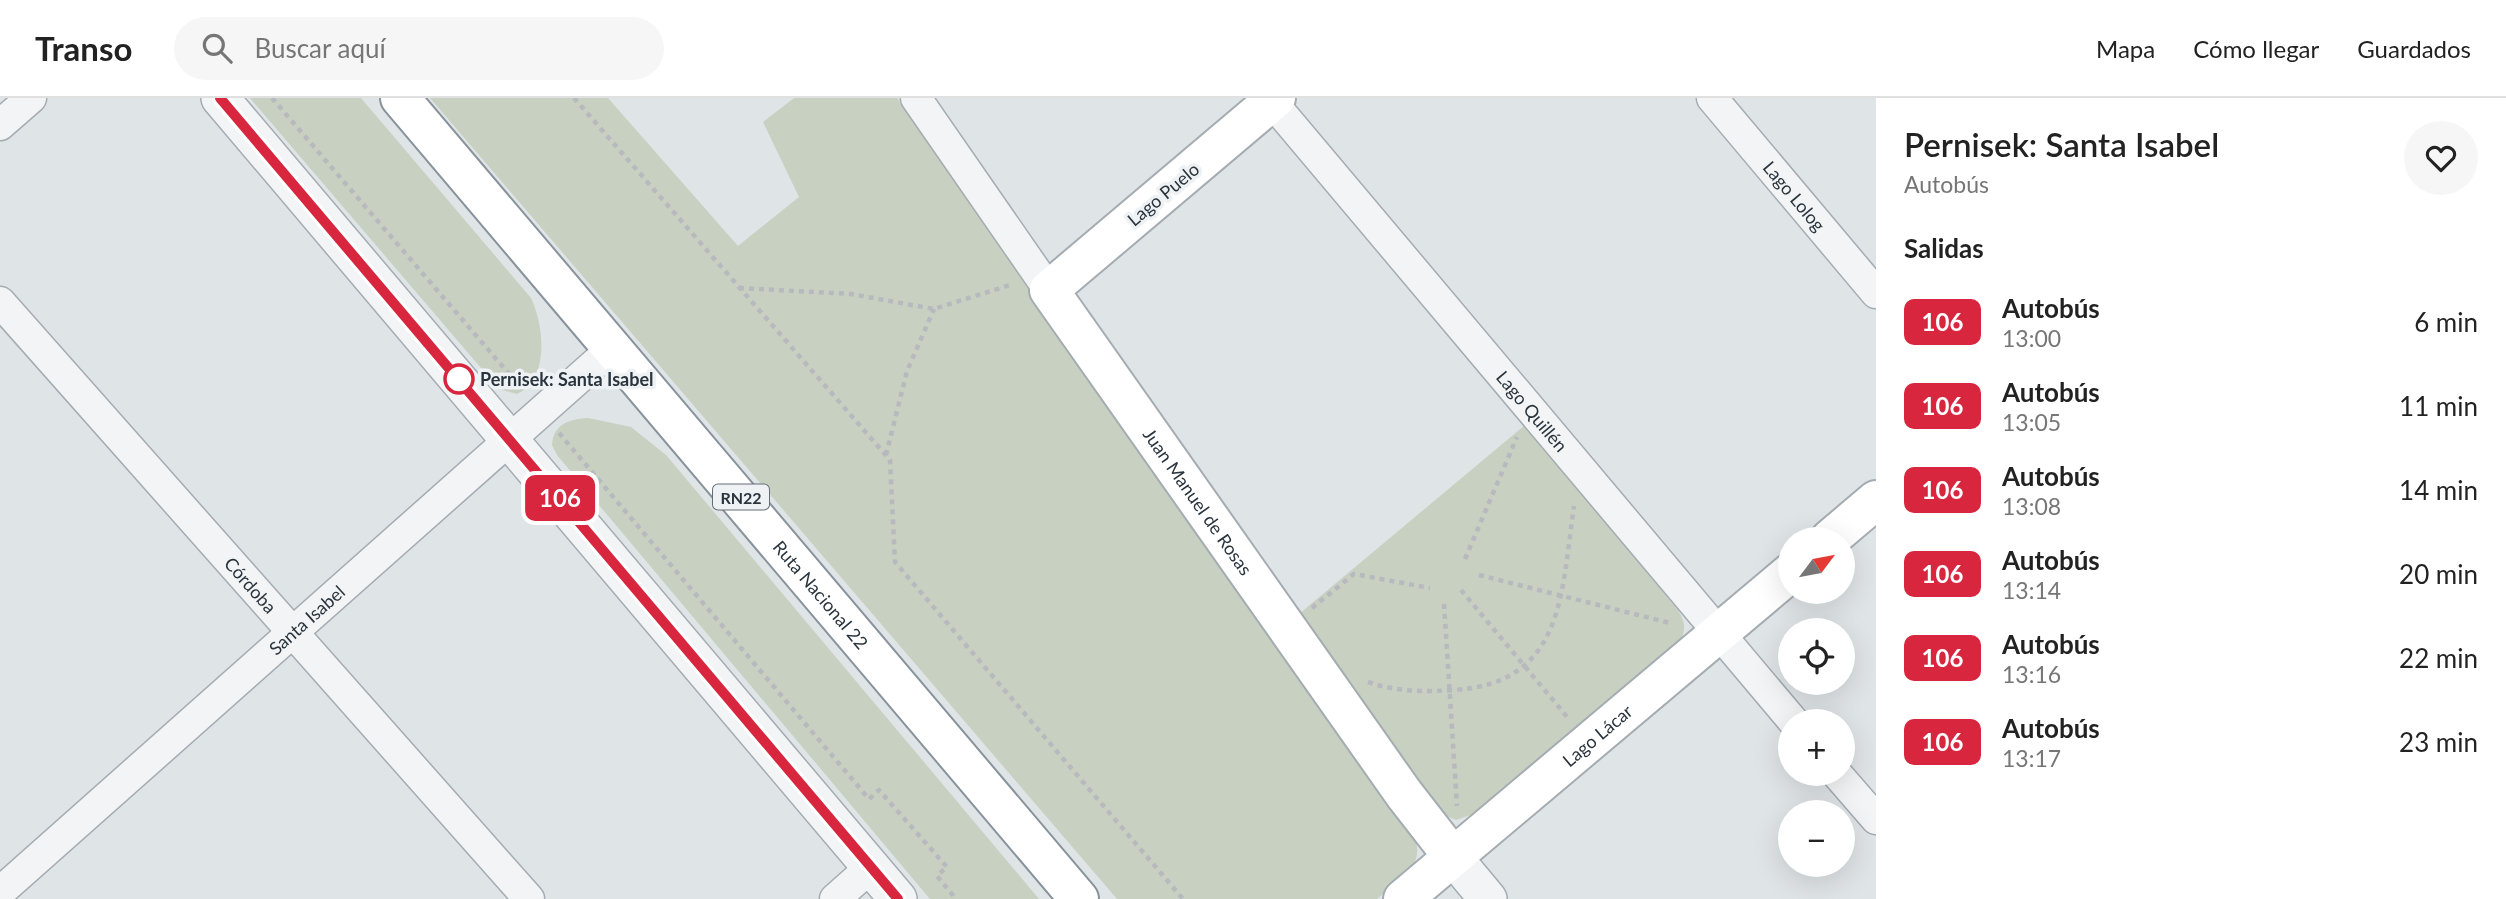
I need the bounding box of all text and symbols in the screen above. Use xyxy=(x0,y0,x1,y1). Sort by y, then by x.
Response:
search box xyxy=(174,17,664,80)
text: Transo xyxy=(35,28,132,68)
icon: search xyxy=(198,29,236,67)
text: Buscar aquí xyxy=(254,32,386,64)
text: Mapa xyxy=(2096,34,2155,63)
text: Cómo llegar xyxy=(2193,34,2319,63)
text: Guardados xyxy=(2357,34,2471,63)
button: heart xyxy=(2404,121,2478,195)
text: Pernisek: Santa Isabel xyxy=(1904,124,2219,164)
street label: Lago Lolog xyxy=(1759,156,1830,236)
street label: Lago Puelo xyxy=(1123,158,1203,230)
text: Autobús xyxy=(1904,170,1989,198)
text: Salidas xyxy=(1904,232,1984,264)
text: Autobús xyxy=(2002,292,2100,324)
text: 6 min xyxy=(2414,306,2478,338)
text: 106 xyxy=(1922,307,1963,336)
text: 13:00 xyxy=(2002,324,2061,352)
marker: Pernisek: Santa Isabel xyxy=(444,364,474,394)
street label: Lago Quillén xyxy=(1492,366,1572,456)
place label: Pernisek: Santa Isabel xyxy=(480,368,654,390)
text: Autobús xyxy=(2002,376,2100,408)
text: 11 min xyxy=(2399,390,2478,422)
text: 106 xyxy=(1922,391,1963,420)
text: 13:05 xyxy=(2002,408,2061,436)
street label: Juan Manuel de Rosas xyxy=(1139,424,1257,579)
text: Autobús xyxy=(2002,460,2100,492)
text: 14 min xyxy=(2399,474,2478,506)
line badge: 106 xyxy=(520,475,600,521)
text: 106 xyxy=(1922,475,1963,504)
text: 106 xyxy=(539,483,581,512)
road number: RN22 xyxy=(713,484,769,510)
text: 13:08 xyxy=(2002,492,2061,520)
north arrow xyxy=(1778,527,1855,604)
map controls xyxy=(1778,527,1855,877)
street label: Ruta Nacional 22 xyxy=(769,536,873,653)
text: Autobús xyxy=(2002,544,2100,576)
street label: Córdoba xyxy=(220,552,281,618)
text: 20 min xyxy=(2399,558,2478,590)
text: 106 xyxy=(1922,559,1963,588)
text: 13:14 xyxy=(2002,576,2061,604)
street label: Santa Isabel xyxy=(264,580,349,659)
button: locate xyxy=(1778,618,1855,695)
text: Autobús xyxy=(2002,628,2100,660)
text: 22 min xyxy=(2399,642,2478,674)
text: 106 xyxy=(1922,643,1963,672)
text: 13:16 xyxy=(2002,660,2061,688)
street label: Lago Lácar xyxy=(1558,699,1637,771)
button: + xyxy=(1778,709,1855,786)
text: Autobús xyxy=(2002,712,2100,744)
text: 23 min xyxy=(2399,726,2478,758)
text: 106 xyxy=(1922,727,1963,756)
text: 13:17 xyxy=(2002,744,2061,772)
button: − xyxy=(1778,800,1855,877)

